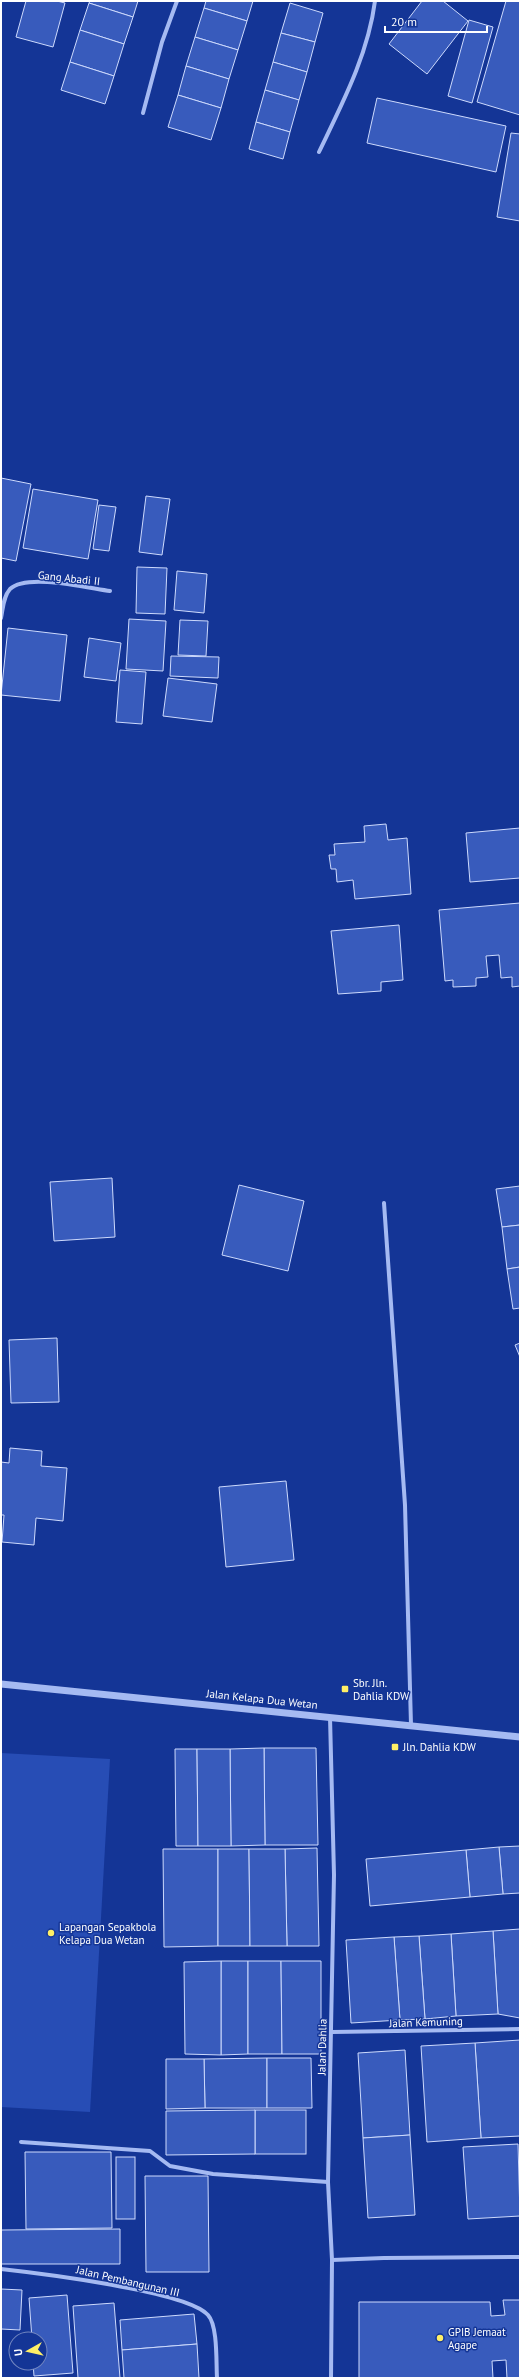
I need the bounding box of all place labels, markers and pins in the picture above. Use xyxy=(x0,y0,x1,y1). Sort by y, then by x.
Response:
place label: Sbr. Jln. Dahlia KDW xyxy=(353,1676,410,1703)
marker: Sbr. Jln. Dahlia KDW xyxy=(340,1684,350,1694)
place label: Jln. Dahlia KDW xyxy=(402,1740,477,1754)
marker: Jln. Dahlia KDW xyxy=(390,1742,400,1752)
place label: Lapangan Sepakbola Kelapa Dua Wetan xyxy=(59,1920,156,1947)
marker: Lapangan Sepakbola Kelapa Dua Wetan xyxy=(46,1928,56,1938)
place label: GPIB Jemaat Agape xyxy=(448,2325,506,2352)
marker: GPIB Jemaat Agape xyxy=(435,2333,445,2343)

